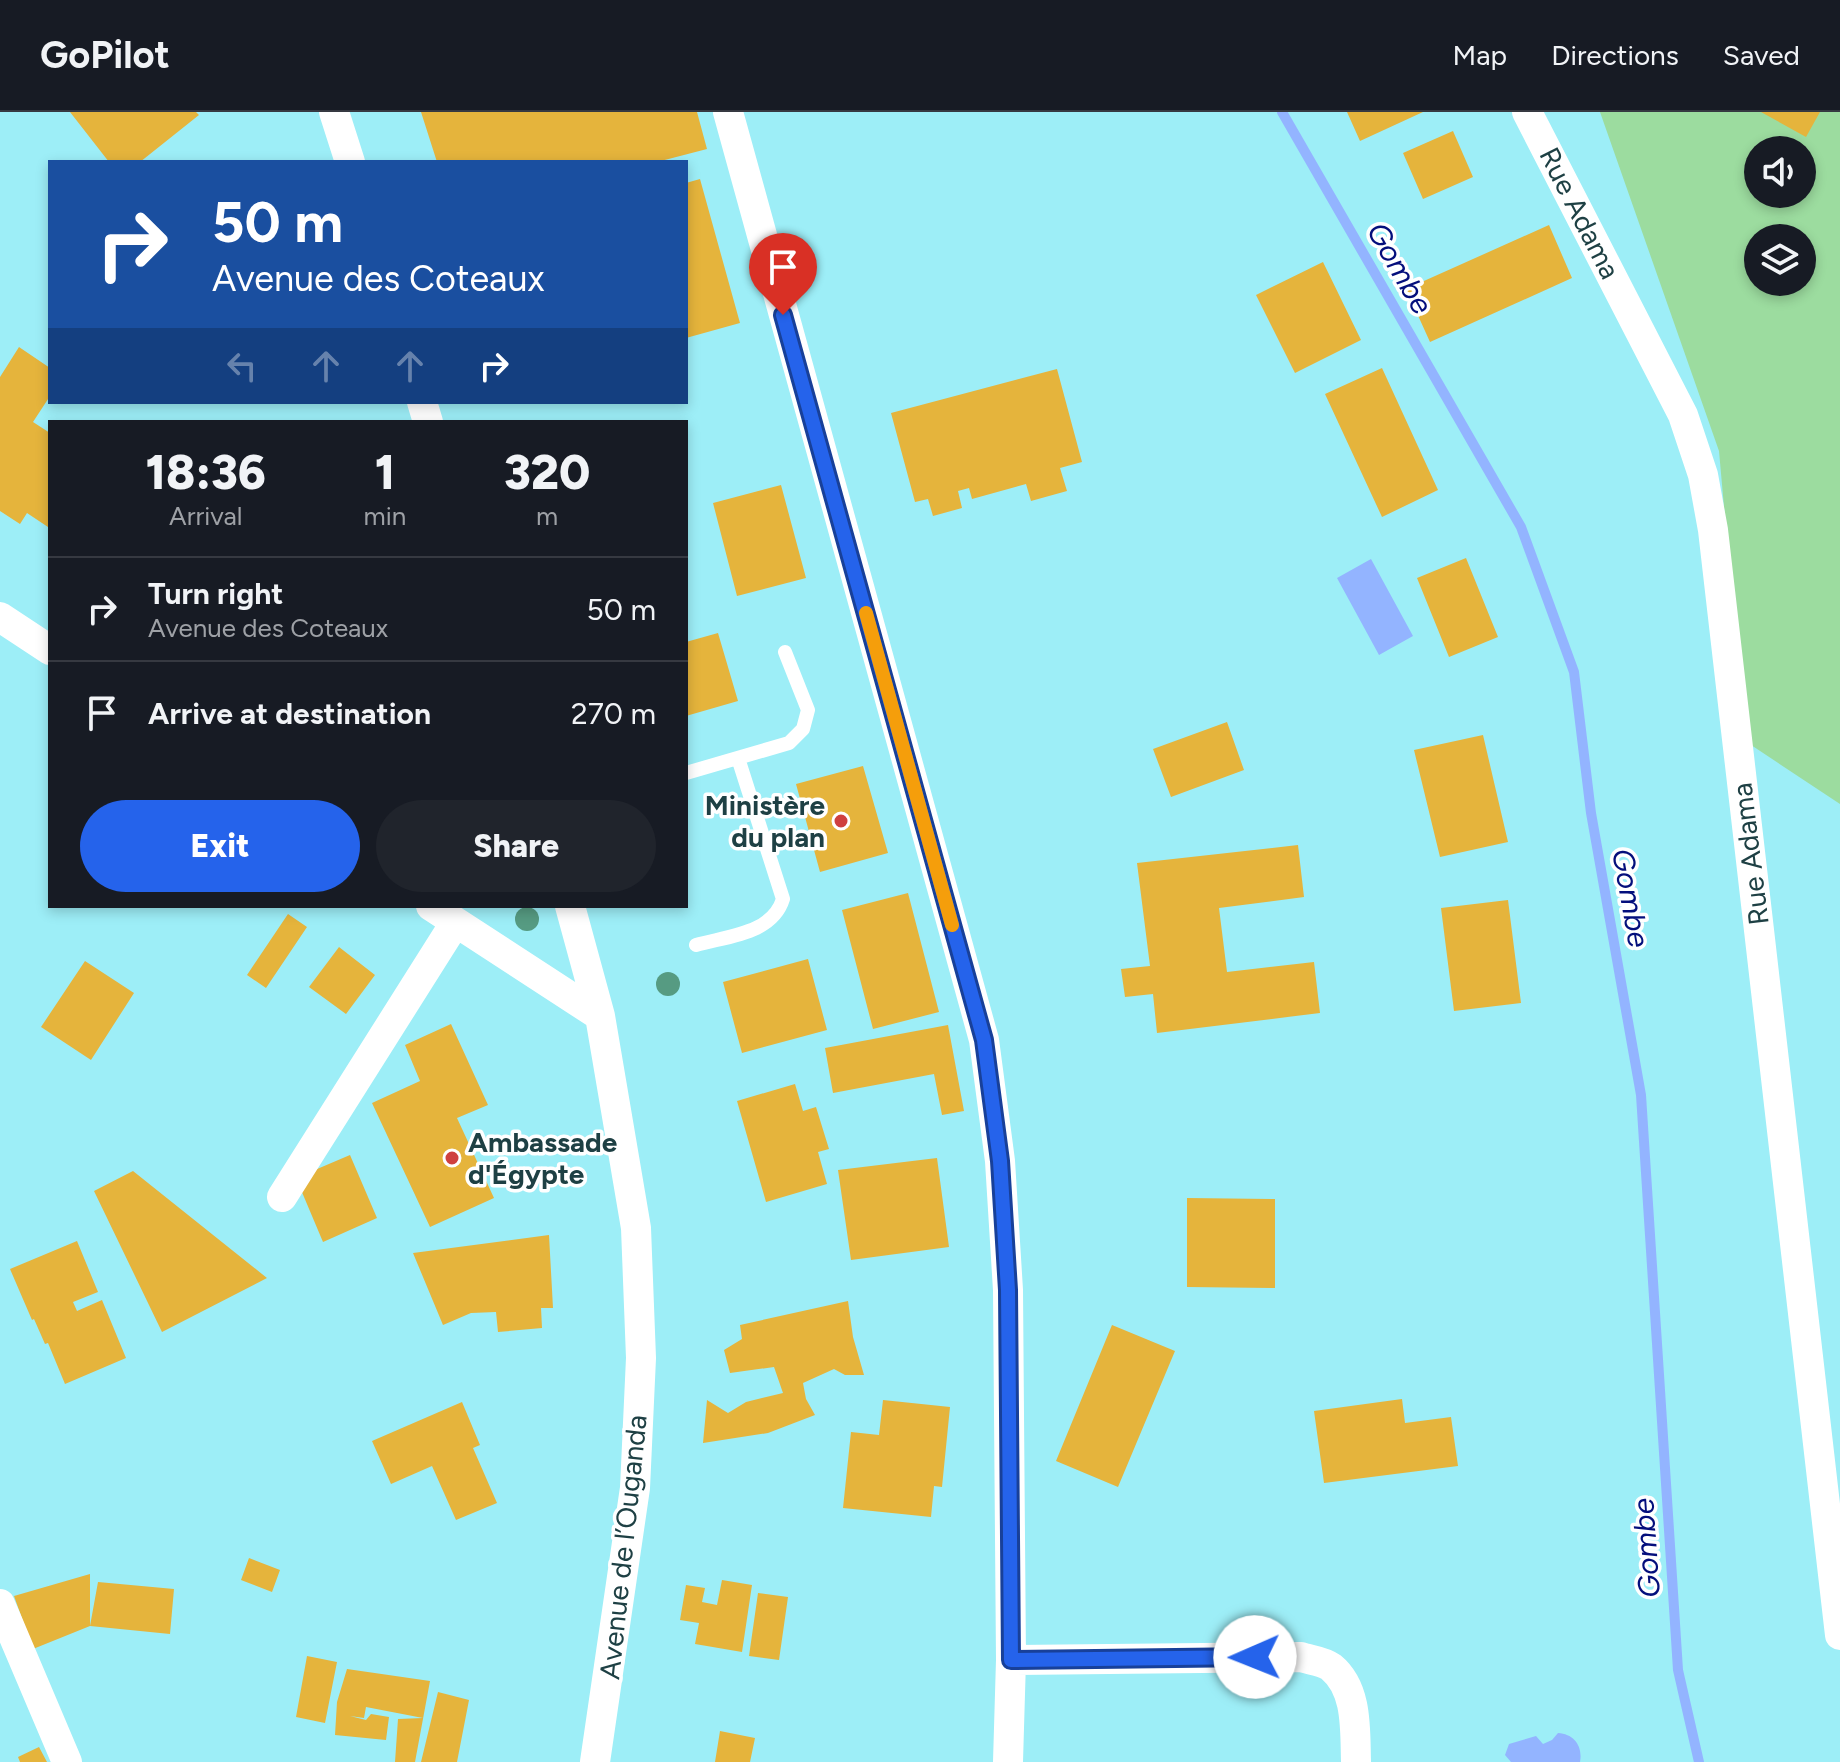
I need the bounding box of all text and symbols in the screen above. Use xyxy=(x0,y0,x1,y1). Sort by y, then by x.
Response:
text: GoPilot xyxy=(40,32,170,78)
text: Map xyxy=(1453,38,1507,72)
text: Directions xyxy=(1551,38,1679,72)
text: Saved xyxy=(1723,38,1800,72)
map controls xyxy=(1744,136,1816,296)
button: sound xyxy=(1744,136,1816,208)
street label: Rue Adama xyxy=(1532,142,1628,284)
text: 50 m xyxy=(212,189,343,256)
icon: right xyxy=(80,192,184,296)
water label: Gombe xyxy=(1359,216,1441,320)
button: layers xyxy=(1744,224,1816,296)
pin xyxy=(749,233,817,315)
icon: arrive xyxy=(761,245,805,289)
text: Avenue des Coteaux xyxy=(212,257,545,300)
icon: left xyxy=(220,344,264,388)
icon: ahead xyxy=(304,344,348,388)
icon: ahead xyxy=(388,344,432,388)
icon: right xyxy=(472,344,516,388)
text: 18:36 xyxy=(146,443,266,501)
text: 1 xyxy=(375,443,395,501)
text: 320 xyxy=(504,443,590,501)
text: Arrival xyxy=(169,500,243,532)
text: min xyxy=(364,500,406,532)
text: m xyxy=(536,500,558,532)
text: Turn right xyxy=(148,575,283,612)
icon: right xyxy=(80,587,124,631)
text: 50 m xyxy=(587,591,656,628)
text: Avenue des Coteaux xyxy=(148,612,388,644)
icon: arrive xyxy=(80,691,124,735)
text: Arrive at destination xyxy=(148,695,431,732)
text: 270 m xyxy=(571,695,656,732)
street label: Rue Adama xyxy=(1724,781,1776,927)
place label: Ministère du plan xyxy=(705,788,825,854)
button: Exit xyxy=(80,800,360,892)
button: Share xyxy=(376,800,656,892)
marker: Ministère du plan xyxy=(832,812,850,830)
water label: Gombe xyxy=(1604,846,1658,950)
place label: Ambassade d'Égypte xyxy=(468,1125,617,1191)
marker: Ambassade d'Égypte xyxy=(443,1149,461,1167)
street label: Avenue de l’Ouganda xyxy=(592,1413,654,1681)
water label: Gombe xyxy=(1624,1497,1668,1599)
position arrow xyxy=(1213,1615,1297,1699)

